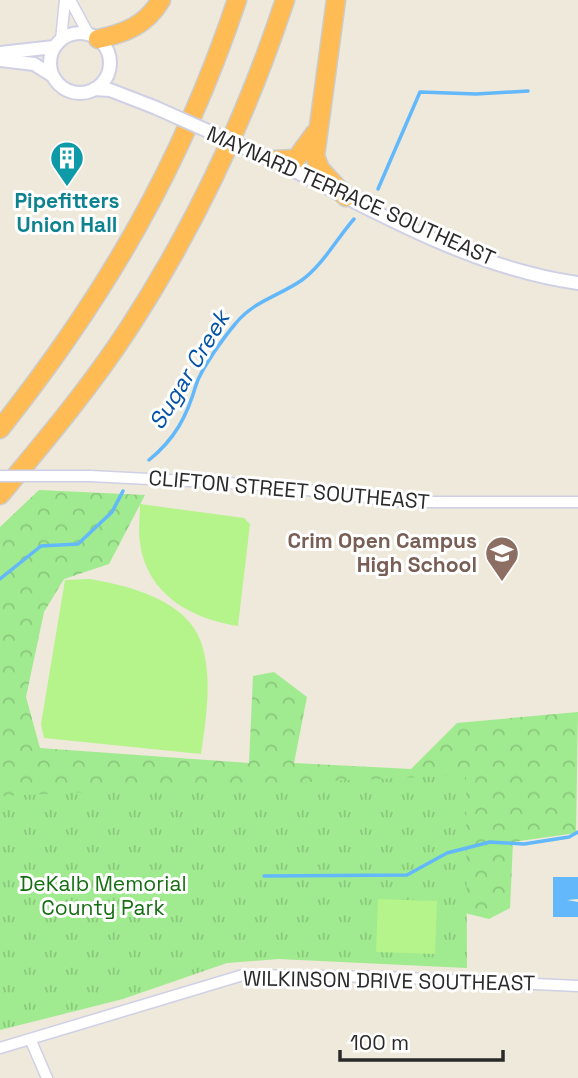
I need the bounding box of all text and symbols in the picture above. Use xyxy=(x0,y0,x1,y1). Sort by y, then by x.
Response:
street label: MAYNARD TERRACE SOUTHEAST xyxy=(203,120,500,271)
building icon: Pipefitters Union Hall xyxy=(48,139,86,188)
place label: Pipefitters Union Hall xyxy=(14,187,120,238)
water label: Sugar Creek xyxy=(142,303,238,435)
street label: CLIFTON STREET SOUTHEAST xyxy=(148,464,431,515)
place label: Crim Open Campus High School xyxy=(287,527,477,578)
school or university icon: Crim Open Campus High School xyxy=(483,534,521,583)
park label: DeKalb Memorial County Park xyxy=(19,870,187,921)
street label: WILKINSON DRIVE SOUTHEAST xyxy=(243,964,535,997)
scale bar xyxy=(340,1018,503,1062)
text: 100 m xyxy=(350,1029,409,1056)

